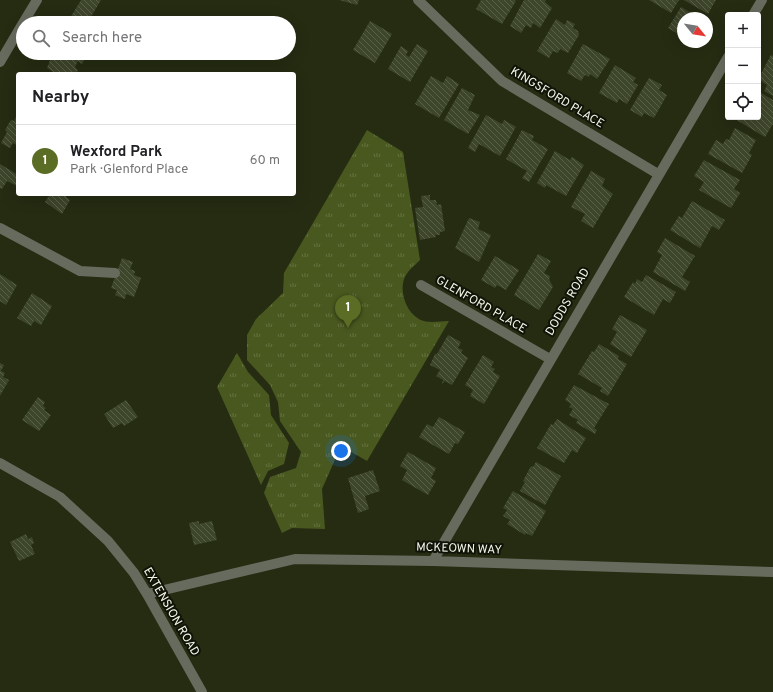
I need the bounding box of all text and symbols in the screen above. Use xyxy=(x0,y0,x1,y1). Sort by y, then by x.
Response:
north arrow xyxy=(677,12,713,48)
map controls xyxy=(725,12,761,120)
button: + xyxy=(725,12,761,48)
search box xyxy=(16,16,296,60)
icon: search xyxy=(30,27,52,49)
text: Search here xyxy=(62,29,142,48)
button: − xyxy=(725,48,761,84)
street label: KINGSFORD PLACE xyxy=(507,64,607,132)
button: locate xyxy=(725,84,761,120)
text: Nearby xyxy=(32,87,89,109)
text: Wexford Park xyxy=(70,143,162,162)
text: 1 xyxy=(42,153,48,169)
text: 60 m xyxy=(250,153,280,169)
text: Park · Glenford Place xyxy=(70,162,188,178)
street label: DODDS ROAD xyxy=(542,265,594,339)
street label: GLENFORD PLACE xyxy=(433,273,529,337)
pin: 1 xyxy=(335,295,361,328)
your location xyxy=(331,441,351,461)
street label: MCKEOWN WAY xyxy=(416,540,503,559)
street label: EXTENSION ROAD xyxy=(139,565,203,659)

